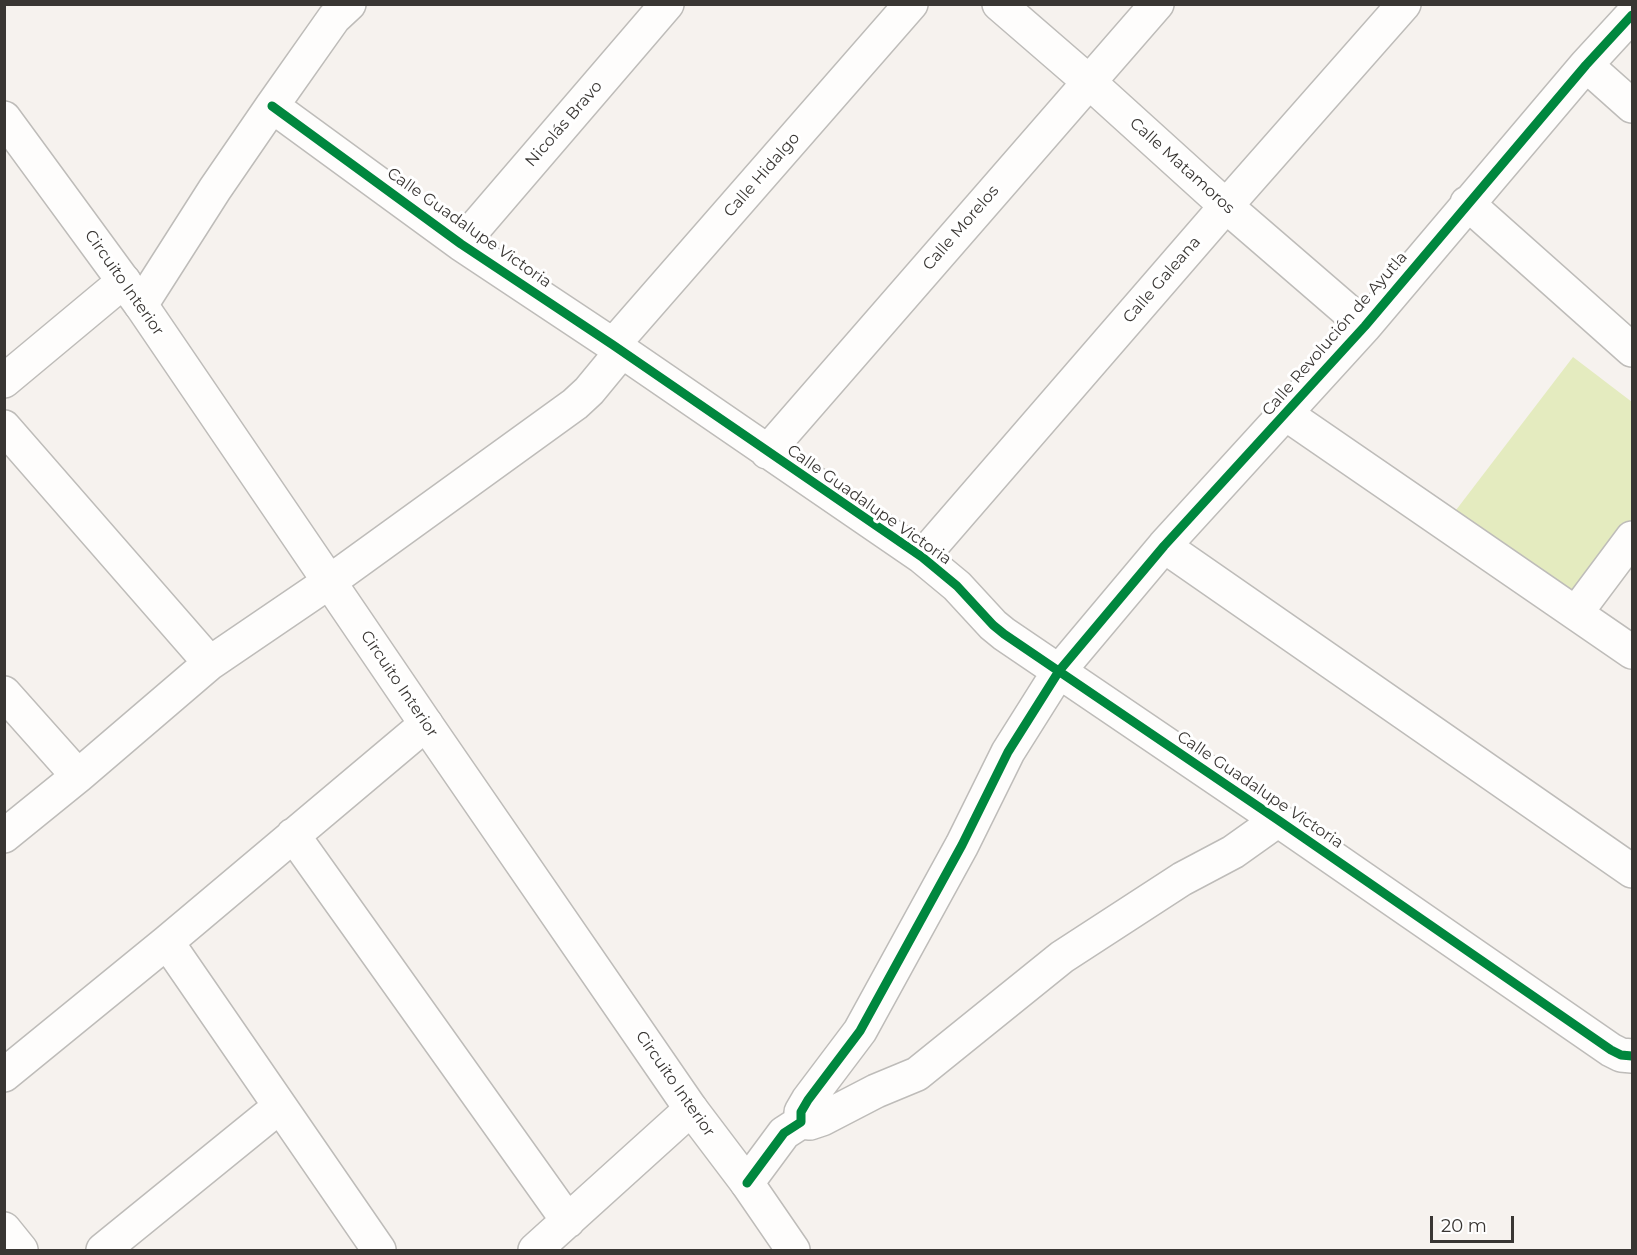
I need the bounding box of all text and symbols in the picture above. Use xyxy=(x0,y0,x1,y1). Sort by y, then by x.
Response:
street label: Nicolás Bravo xyxy=(521,77,607,171)
street label: Calle Matamoros xyxy=(1126,114,1238,218)
street label: Calle Hidalgo xyxy=(720,129,804,221)
street label: Calle Guadalupe Victoria xyxy=(383,164,555,292)
street label: Calle Morelos xyxy=(919,182,1003,274)
street label: Circuito Interior xyxy=(80,226,168,340)
street label: Calle Galeana xyxy=(1119,233,1205,327)
street label: Calle Revolución de Ayutla xyxy=(1258,248,1412,420)
street label: Calle Guadalupe Victoria xyxy=(783,441,955,569)
street label: Circuito Interior xyxy=(356,627,442,741)
street label: Calle Guadalupe Victoria xyxy=(1173,727,1347,853)
street label: Circuito Interior xyxy=(631,1027,719,1141)
scale bar xyxy=(1433,1204,1517,1242)
text: 20 m xyxy=(1441,1215,1487,1237)

